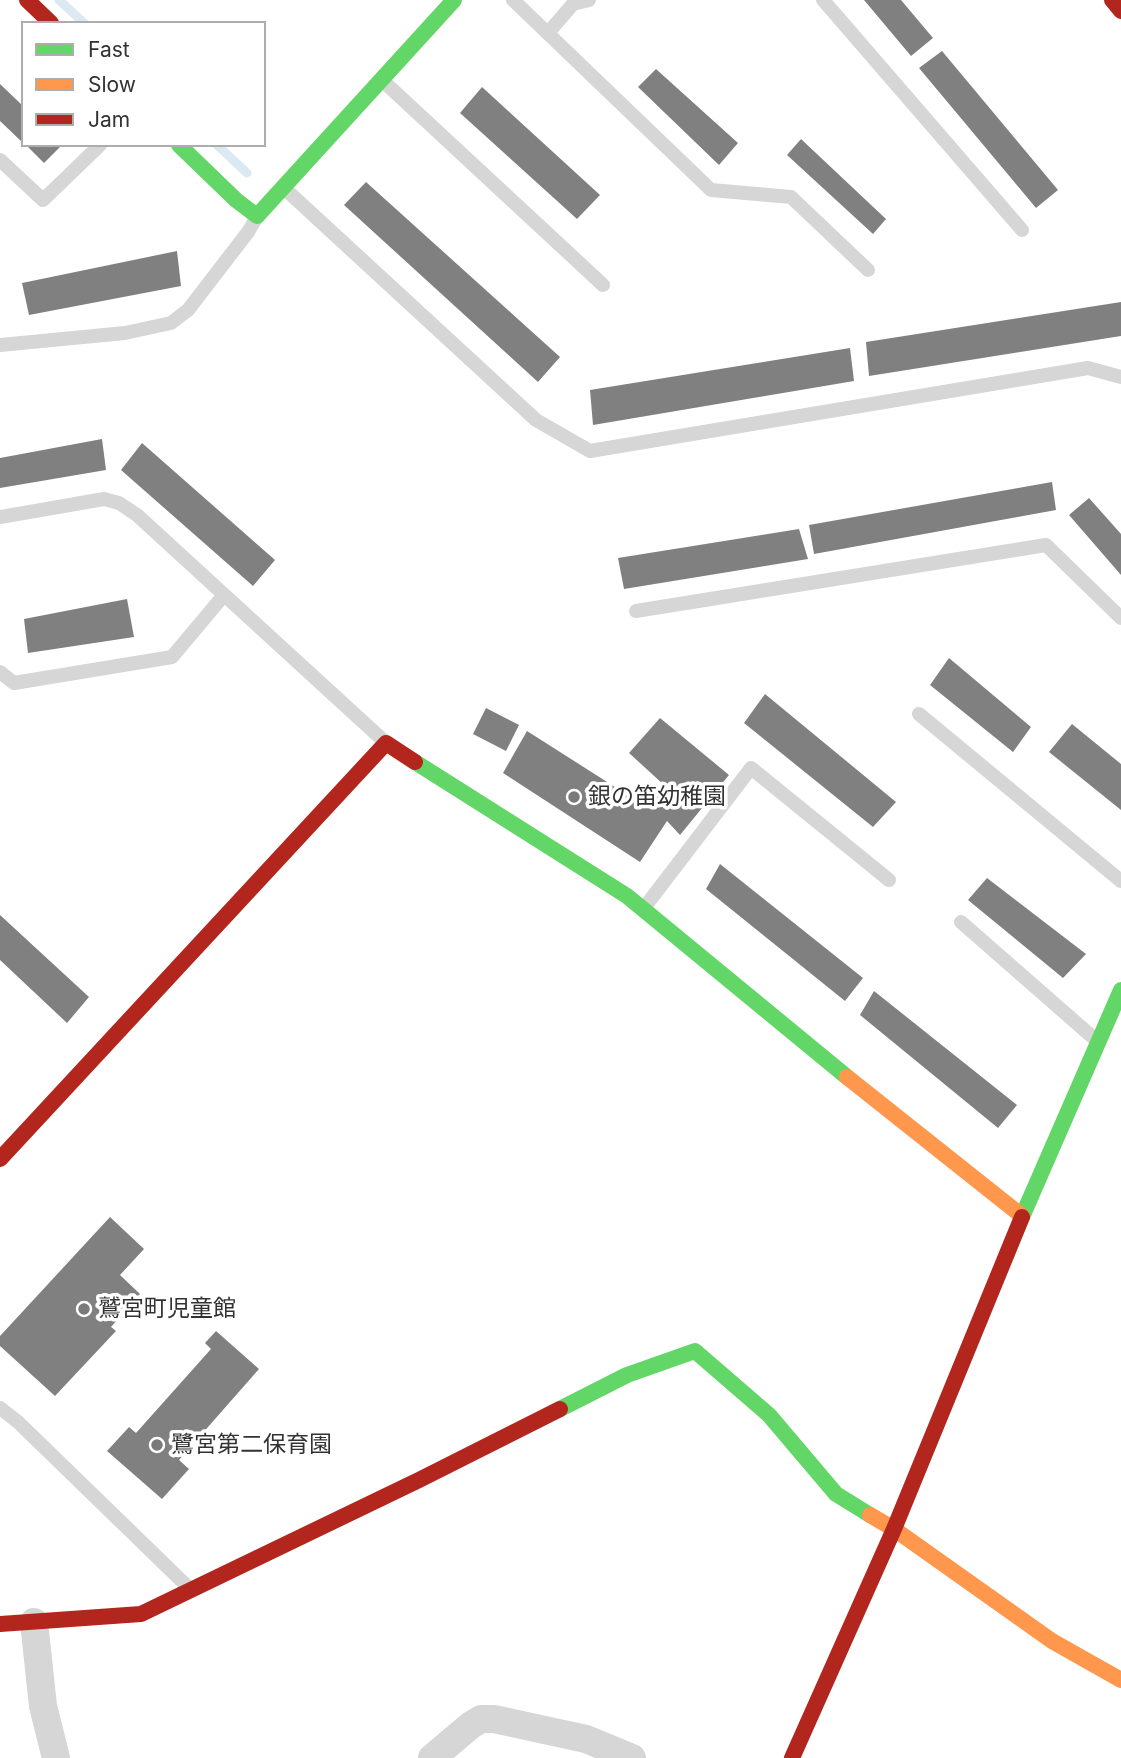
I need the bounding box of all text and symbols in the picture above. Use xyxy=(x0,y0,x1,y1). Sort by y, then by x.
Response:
legend xyxy=(21,21,266,147)
text: Fast xyxy=(88,37,130,62)
text: Slow xyxy=(88,72,136,97)
text: Jam xyxy=(88,107,130,132)
place label: 銀の笛幼稚園 xyxy=(588,783,726,811)
marker: 銀の笛幼稚園 xyxy=(566,789,582,805)
place label: 鷲宮町児童館 xyxy=(98,1295,236,1323)
marker: 鷲宮町児童館 xyxy=(76,1301,92,1317)
place label: 鷺宮第二保育園 xyxy=(171,1431,332,1459)
marker: 鷺宮第二保育園 xyxy=(149,1437,165,1453)

